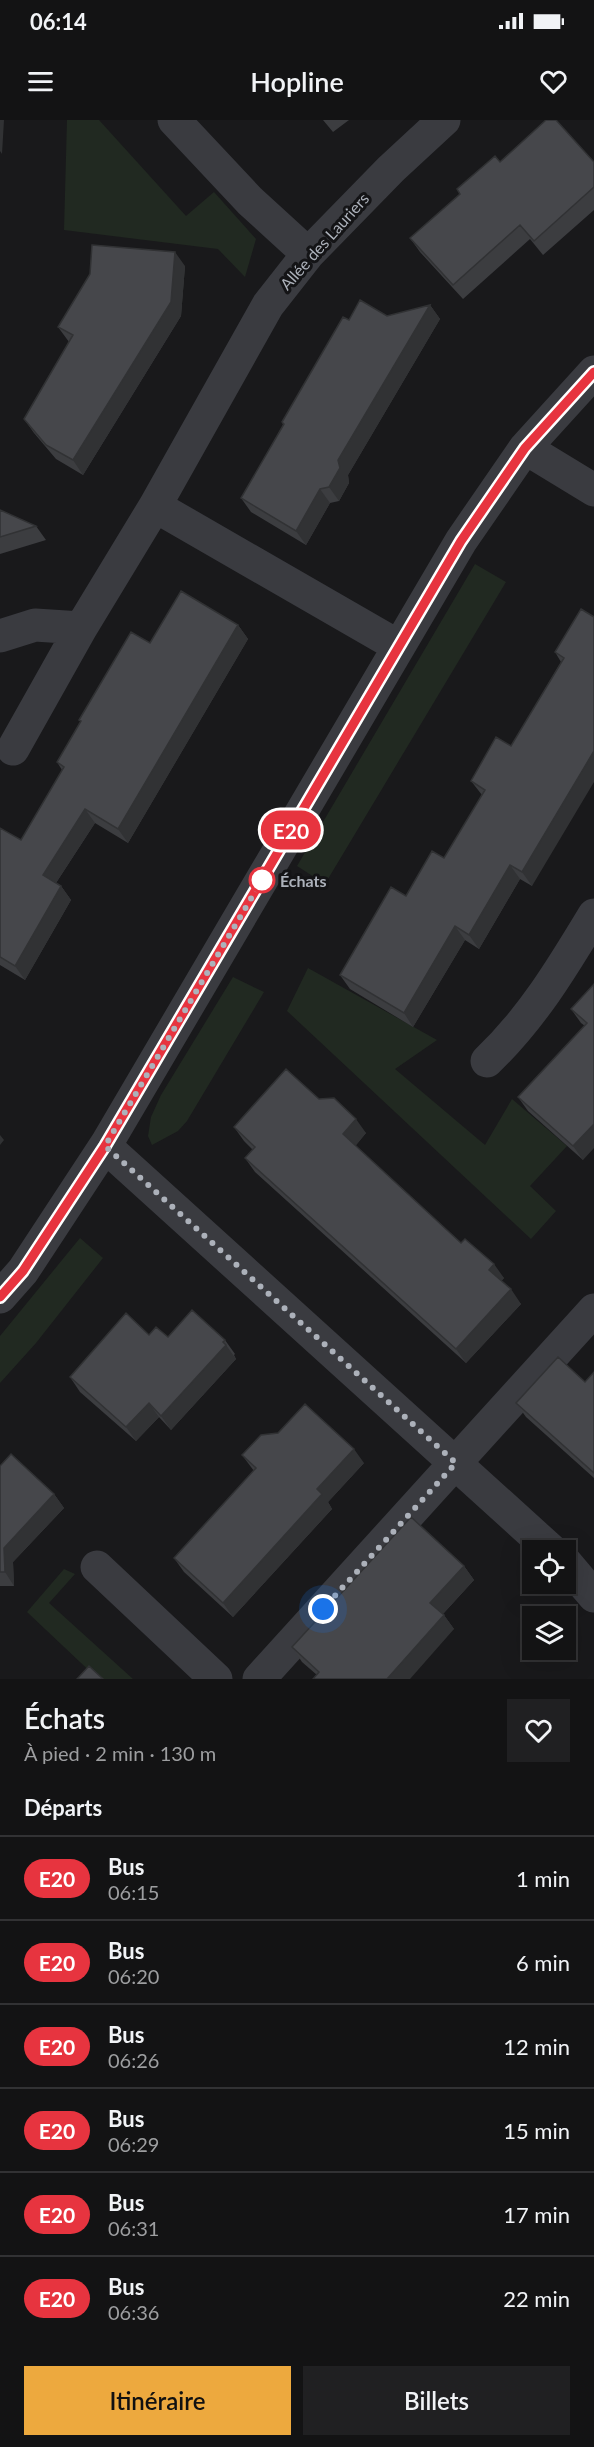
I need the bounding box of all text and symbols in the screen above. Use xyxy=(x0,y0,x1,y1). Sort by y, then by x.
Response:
text: 06:14 xyxy=(30,8,87,35)
icon: menu xyxy=(24,65,57,98)
text: Hopline xyxy=(250,65,344,98)
icon: heart xyxy=(537,65,570,98)
street label: Allée des Lauriers xyxy=(276,189,372,293)
line badge: E20 xyxy=(256,810,326,850)
text: E20 xyxy=(273,818,309,843)
marker: Échats xyxy=(249,867,275,893)
place label: Échats xyxy=(280,871,327,890)
map controls xyxy=(522,1540,576,1660)
button: locate xyxy=(522,1540,576,1594)
your location xyxy=(308,1594,338,1624)
button: layers xyxy=(522,1606,576,1660)
button: heart xyxy=(507,1699,570,1762)
text: Échats xyxy=(24,1701,105,1735)
text: À pied · 2 min · 130 m xyxy=(24,1741,216,1765)
text: Départs xyxy=(24,1794,102,1821)
text: Bus xyxy=(108,1853,144,1880)
text: 1 min xyxy=(516,1865,570,1892)
text: E20 xyxy=(39,1866,75,1891)
text: 06:15 xyxy=(108,1880,159,1904)
text: Bus xyxy=(108,1937,144,1964)
text: 6 min xyxy=(516,1949,570,1976)
text: E20 xyxy=(39,1950,75,1975)
text: 06:20 xyxy=(108,1964,159,1988)
text: Bus xyxy=(108,2021,144,2048)
text: 12 min xyxy=(503,2033,570,2060)
text: E20 xyxy=(39,2034,75,2059)
text: 06:26 xyxy=(108,2048,159,2072)
text: Bus xyxy=(108,2105,144,2132)
text: 15 min xyxy=(503,2117,570,2144)
text: E20 xyxy=(39,2118,75,2143)
text: 06:29 xyxy=(108,2132,159,2156)
text: Bus xyxy=(108,2189,144,2216)
text: 17 min xyxy=(503,2201,570,2228)
text: E20 xyxy=(39,2202,75,2227)
text: 06:31 xyxy=(108,2216,159,2240)
text: Bus xyxy=(108,2273,144,2300)
text: 22 min xyxy=(503,2285,570,2312)
text: E20 xyxy=(39,2286,75,2311)
text: 06:36 xyxy=(108,2300,159,2324)
button: Itinéraire xyxy=(24,2366,291,2435)
button: Billets xyxy=(303,2366,570,2435)

